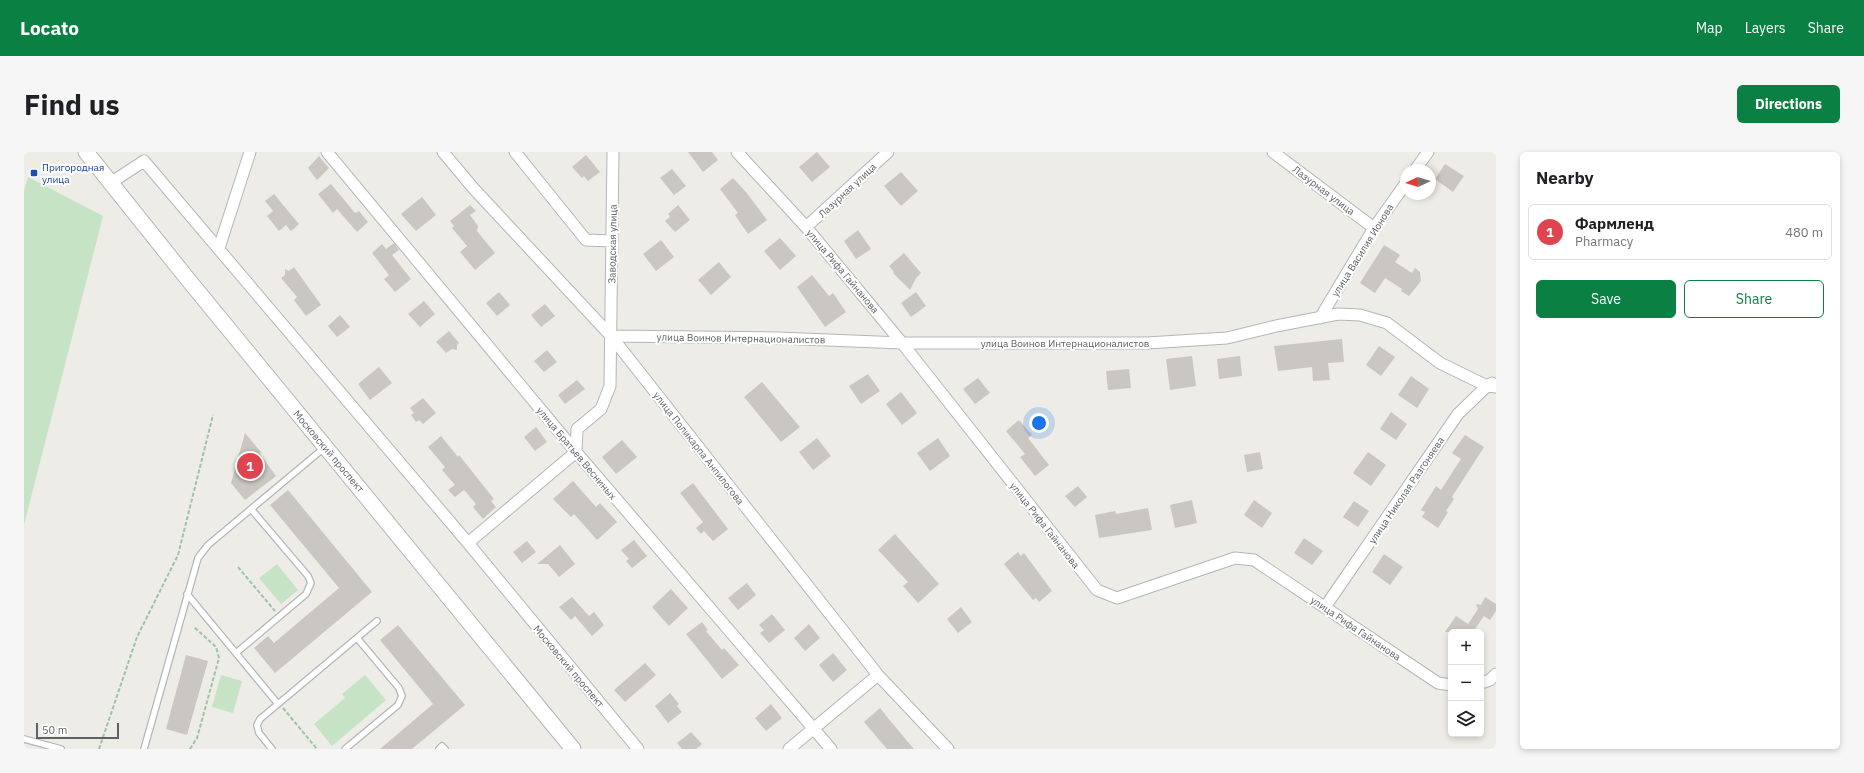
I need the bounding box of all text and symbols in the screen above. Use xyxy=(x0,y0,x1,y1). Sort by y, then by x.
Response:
text: Locato xyxy=(20,16,79,40)
text: Map xyxy=(1696,19,1723,37)
text: Layers xyxy=(1745,19,1786,37)
text: Share xyxy=(1808,19,1844,37)
button: Directions xyxy=(1737,85,1840,123)
text: Find us xyxy=(24,86,120,123)
street label: Лазурная улица xyxy=(816,160,880,221)
place label: Пригородная улица xyxy=(42,161,104,186)
street label: Лазурная улица xyxy=(1290,163,1358,218)
north arrow xyxy=(1400,164,1436,200)
text: Nearby xyxy=(1536,167,1594,189)
marker: Пригородная улица xyxy=(29,168,39,178)
street label: улица Василия Ионова xyxy=(1329,201,1397,299)
street label: Заводская улица xyxy=(605,203,620,284)
text: Фармленд xyxy=(1575,214,1654,233)
text: 1 xyxy=(1546,224,1554,241)
text: 480 m xyxy=(1785,224,1823,241)
street label: улица Рифа Гайнанова xyxy=(804,226,882,317)
text: Pharmacy xyxy=(1575,233,1633,250)
button: Save xyxy=(1536,280,1676,318)
button: Share xyxy=(1684,280,1824,318)
street label: улица Воинов Интернационалистов xyxy=(657,331,825,346)
street label: улица Воинов Интернационалистов xyxy=(981,337,1149,350)
street label: улица Поликарпа Анпилогова xyxy=(650,389,747,508)
street label: улица Братьев Весниных xyxy=(534,404,619,503)
street label: Московский проспект xyxy=(290,407,367,495)
your location xyxy=(1029,413,1049,433)
street label: улица Николая Разгоняева xyxy=(1366,434,1447,546)
pin: 1 xyxy=(237,451,263,481)
street label: улица Рифа Гайнанова xyxy=(1007,479,1083,572)
street label: улица Рифа Гайнанова xyxy=(1308,593,1404,664)
street label: Московский проспект xyxy=(530,622,607,710)
map controls xyxy=(1448,629,1484,737)
button: + xyxy=(1448,629,1484,665)
button: − xyxy=(1448,665,1484,701)
button: layers xyxy=(1448,701,1484,737)
scale bar xyxy=(36,721,119,740)
text: 50 m xyxy=(42,723,67,737)

